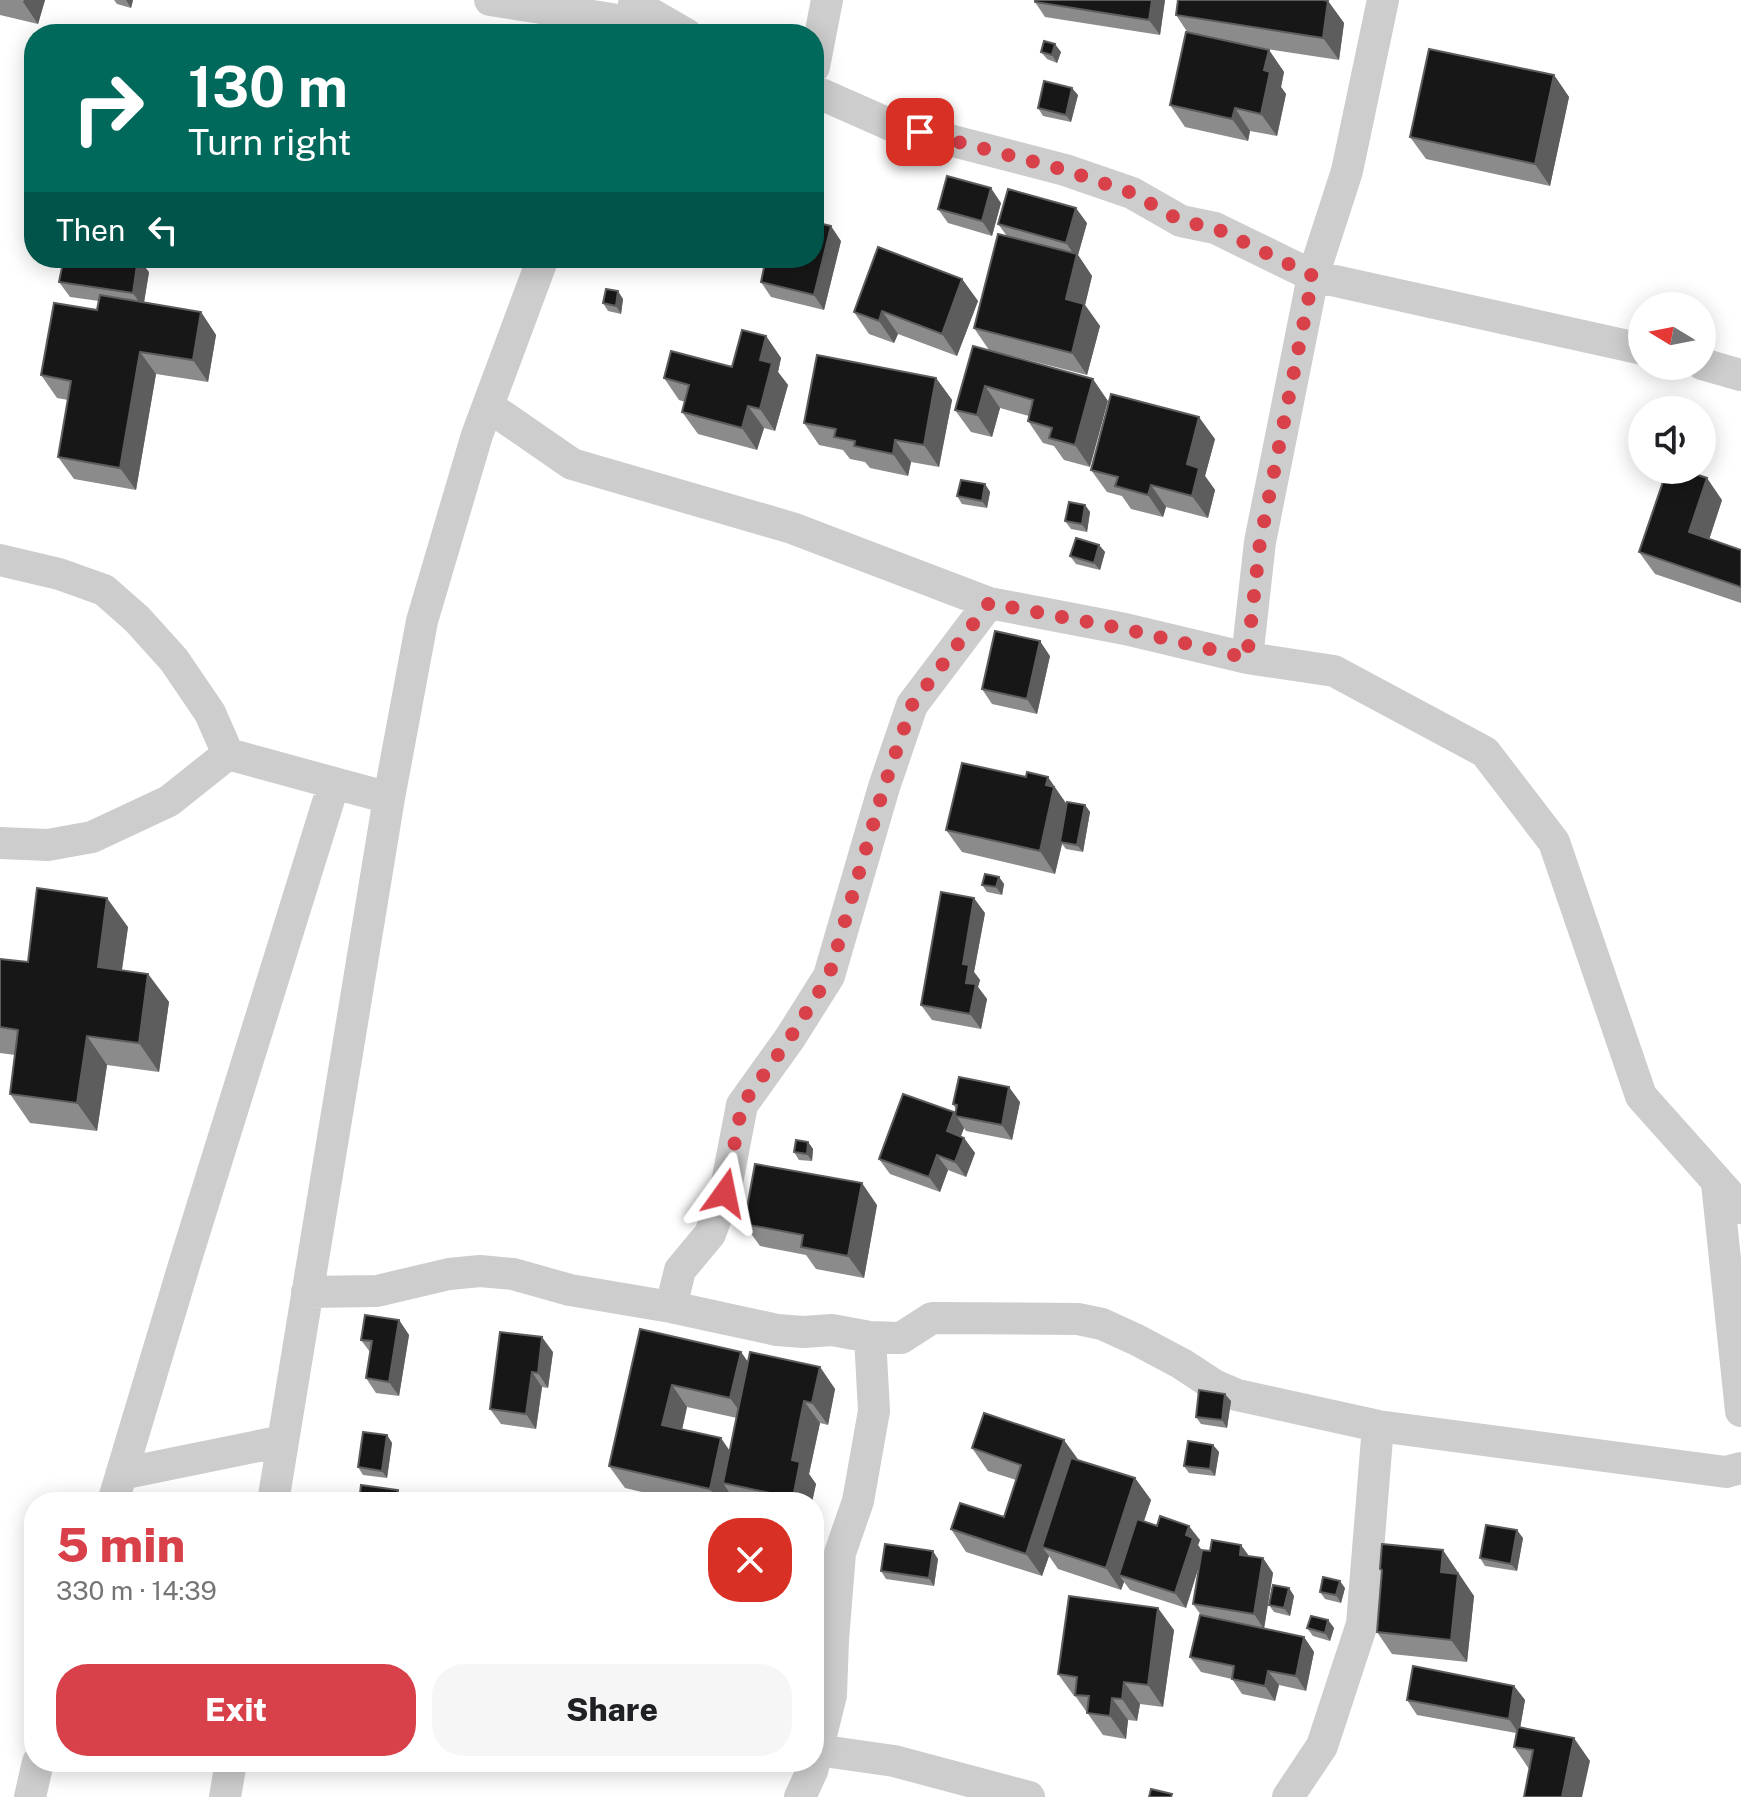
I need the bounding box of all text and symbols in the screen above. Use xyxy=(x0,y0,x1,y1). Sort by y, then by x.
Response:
text: 130 m xyxy=(188,54,348,120)
icon: right xyxy=(56,56,160,160)
pin xyxy=(886,98,954,166)
icon: arrive xyxy=(898,110,942,154)
text: Turn right xyxy=(188,121,351,163)
icon: left xyxy=(141,208,185,252)
text: Then xyxy=(56,212,125,248)
north arrow xyxy=(1628,292,1716,380)
map controls xyxy=(1628,292,1716,484)
button: sound xyxy=(1628,396,1716,484)
position arrow xyxy=(683,1151,767,1235)
text: 5 min xyxy=(56,1516,185,1573)
button: close xyxy=(708,1518,792,1602)
text: 330 m · 14:39 xyxy=(56,1575,217,1606)
button: Exit xyxy=(56,1664,416,1756)
button: Share xyxy=(432,1664,792,1756)

